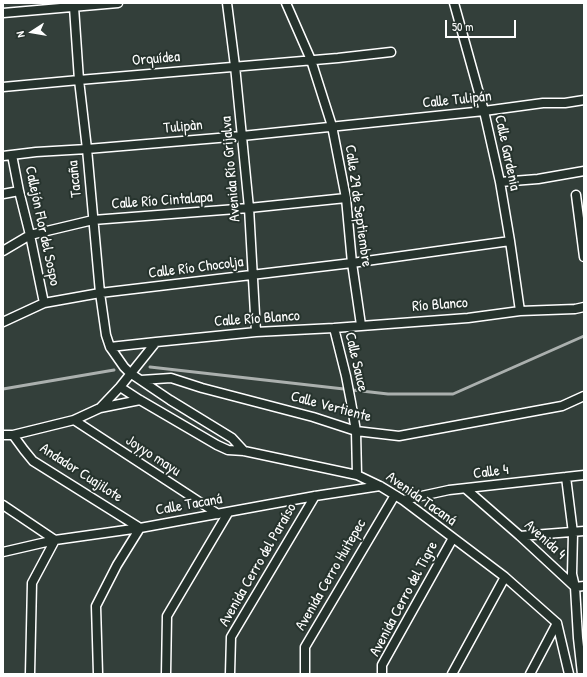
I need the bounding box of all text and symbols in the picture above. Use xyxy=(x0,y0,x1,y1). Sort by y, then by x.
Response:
north arrow xyxy=(12,12,52,52)
scale bar xyxy=(447,12,518,38)
text: 50 m xyxy=(452,18,473,35)
text: N xyxy=(13,30,28,39)
street label: Orquídea xyxy=(131,48,181,70)
street label: Calle Tulipán xyxy=(422,87,492,113)
street label: Calle Gardenia xyxy=(490,114,524,192)
street label: Avenida Río Grijalva xyxy=(217,115,245,223)
street label: Tulipàn xyxy=(163,116,203,138)
street label: Calle 29 de Septiembre xyxy=(341,144,375,268)
street label: Tacaña xyxy=(64,160,86,198)
street label: Callejón Flor del Sospo xyxy=(21,165,63,287)
street label: Calle Río Cintalapa xyxy=(111,188,213,214)
street label: Calle Río Chocolja xyxy=(148,253,244,283)
street label: Río Blanco xyxy=(412,294,468,316)
street label: Calle Río Blanco xyxy=(214,307,300,331)
street label: Calle Sauce xyxy=(340,330,372,394)
street label: Calle Vertiente xyxy=(289,388,373,426)
street label: Joyyo mayu xyxy=(122,432,184,480)
street label: Andador Cuajilote xyxy=(36,440,126,506)
street label: Calle 4 xyxy=(472,461,510,483)
street label: Avenida Tacaná xyxy=(382,468,460,530)
street label: Calle Tacaná xyxy=(154,490,224,520)
street label: Avenida Cerro del Paraíso xyxy=(215,500,301,630)
street label: Avenida Cerro Huitepec xyxy=(292,516,370,634)
street label: Avenida 4 xyxy=(520,517,570,563)
street label: Avenida Cerro del Tigre xyxy=(366,538,442,660)

